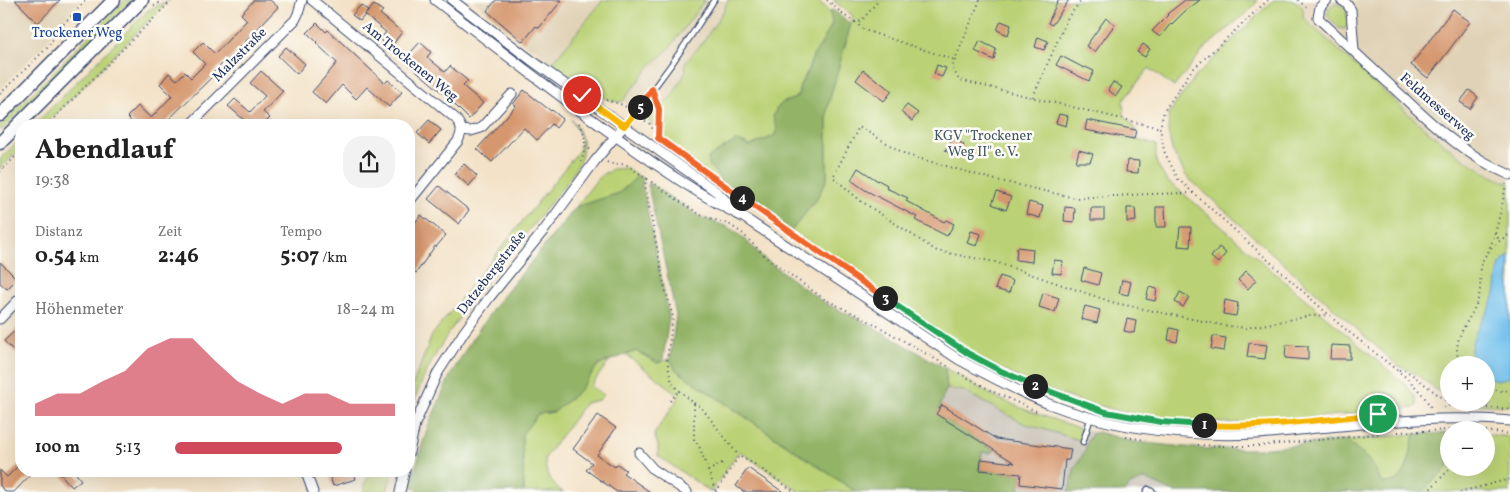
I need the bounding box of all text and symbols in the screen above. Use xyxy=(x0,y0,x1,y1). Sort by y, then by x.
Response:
marker: Trockener Weg xyxy=(71,11,83,23)
street label: Am Trockenen Weg xyxy=(358,17,462,107)
street label: Malzstraße xyxy=(209,23,272,86)
place label: Trockener Weg xyxy=(32,24,122,43)
street label: Feldmesserweg xyxy=(1395,69,1479,145)
pin xyxy=(561,74,603,116)
icon: check xyxy=(568,81,596,109)
pin: 5 xyxy=(628,94,652,120)
text: 5 xyxy=(637,98,644,117)
park label: KGV "Trockener Weg II" e. V. xyxy=(934,127,1032,162)
text: Abendlauf xyxy=(35,131,174,170)
button: share xyxy=(343,136,395,188)
text: 19:38 xyxy=(35,170,70,192)
pin: 4 xyxy=(730,186,754,210)
text: 4 xyxy=(738,189,747,208)
text: Distanz xyxy=(35,223,83,242)
text: Zeit xyxy=(158,223,182,242)
text: Tempo xyxy=(280,223,322,242)
street label: Datzebergstraße xyxy=(453,227,531,319)
text: 0.54 xyxy=(35,242,77,271)
text: 2:46 xyxy=(158,242,199,271)
text: 5:07 xyxy=(280,242,319,271)
text: km xyxy=(77,249,99,268)
text: /km xyxy=(319,249,347,268)
pin: 3 xyxy=(872,286,898,310)
text: 3 xyxy=(882,289,889,308)
text: Höhenmeter xyxy=(35,299,124,321)
text: 18–24 m xyxy=(337,299,395,321)
map controls xyxy=(1440,356,1495,476)
button: + xyxy=(1440,356,1495,411)
pin: 2 xyxy=(1022,374,1048,398)
text: 2 xyxy=(1032,377,1039,396)
pin xyxy=(1357,393,1399,435)
icon: arrive xyxy=(1364,400,1392,428)
pin: 1 xyxy=(1192,412,1216,438)
text: 1 xyxy=(1202,416,1207,435)
button: − xyxy=(1440,421,1495,476)
text: 100 m xyxy=(35,437,80,459)
text: 5:13 xyxy=(115,437,141,459)

